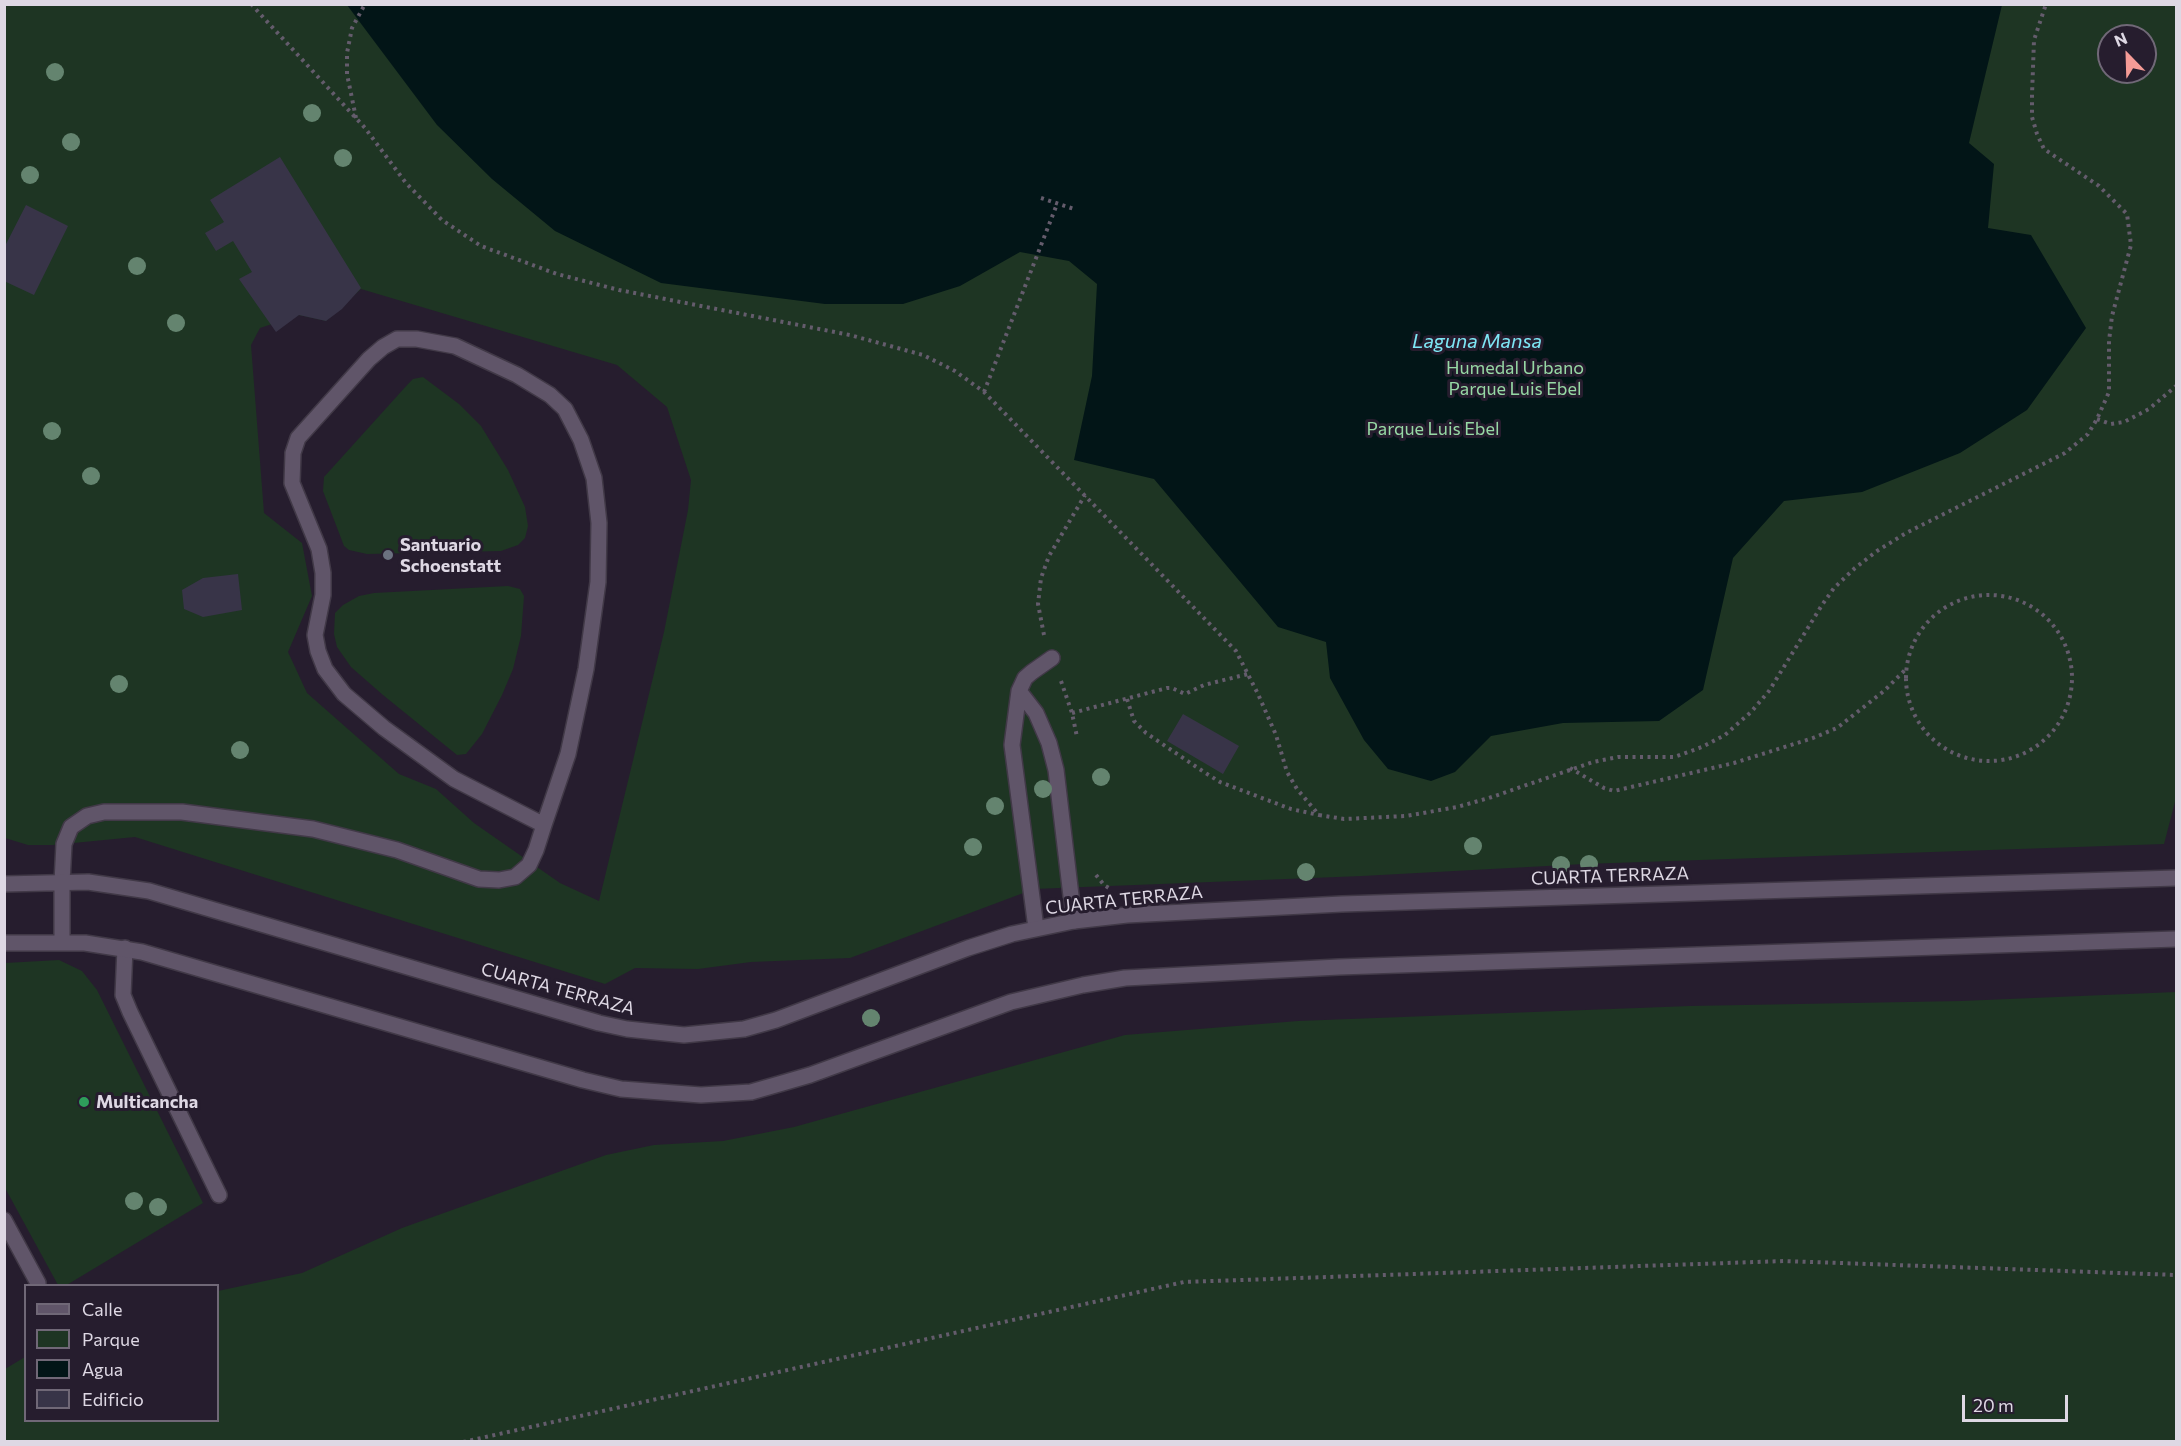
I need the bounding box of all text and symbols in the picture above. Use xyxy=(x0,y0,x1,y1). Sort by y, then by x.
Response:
north arrow xyxy=(2097,24,2157,84)
text: N xyxy=(2111,28,2130,50)
water label: Laguna Mansa xyxy=(1412,329,1542,353)
park label: Humedal Urbano Parque Luis Ebel xyxy=(1446,357,1584,400)
park label: Parque Luis Ebel xyxy=(1366,418,1500,440)
place label: Santuario Schoenstatt xyxy=(400,534,501,576)
marker: Santuario Schoenstatt xyxy=(381,548,395,562)
street label: CUARTA TERRAZA xyxy=(1531,862,1689,890)
street label: CUARTA TERRAZA xyxy=(1044,881,1204,919)
street label: CUARTA TERRAZA xyxy=(479,958,637,1020)
place label: Multicancha xyxy=(96,1091,198,1113)
marker: Multicancha xyxy=(77,1095,91,1109)
legend xyxy=(24,1284,219,1422)
text: Calle xyxy=(82,1298,122,1320)
text: Parque xyxy=(82,1328,140,1350)
text: Agua xyxy=(82,1358,123,1380)
scale bar xyxy=(1965,1383,2072,1421)
text: Edificio xyxy=(82,1388,144,1410)
text: 20 m xyxy=(1973,1394,2014,1416)

